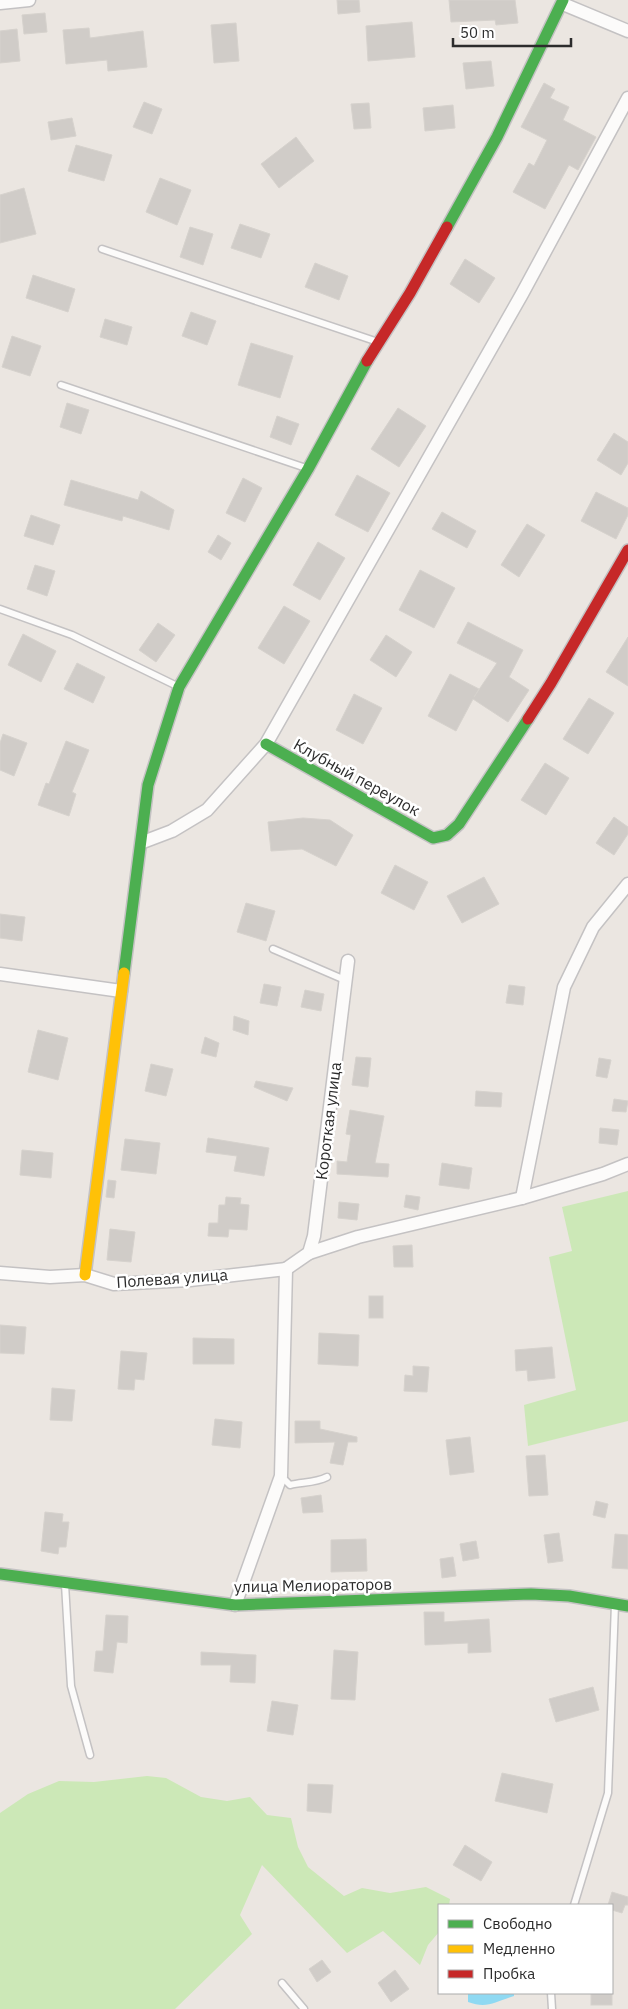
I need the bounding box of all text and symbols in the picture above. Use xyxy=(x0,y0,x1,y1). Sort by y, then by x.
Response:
scale bar xyxy=(453,15,570,47)
text: 50 m xyxy=(460,23,495,42)
street label: Клубный переулок xyxy=(290,734,424,820)
street label: Короткая улица xyxy=(311,1060,345,1181)
street label: Полевая улица xyxy=(116,1264,229,1292)
street label: улица Мелиораторов xyxy=(234,1574,392,1596)
legend xyxy=(438,1904,613,1994)
text: Свободно xyxy=(483,1914,552,1933)
text: Медленно xyxy=(483,1939,555,1958)
text: Пробка xyxy=(483,1964,535,1983)

